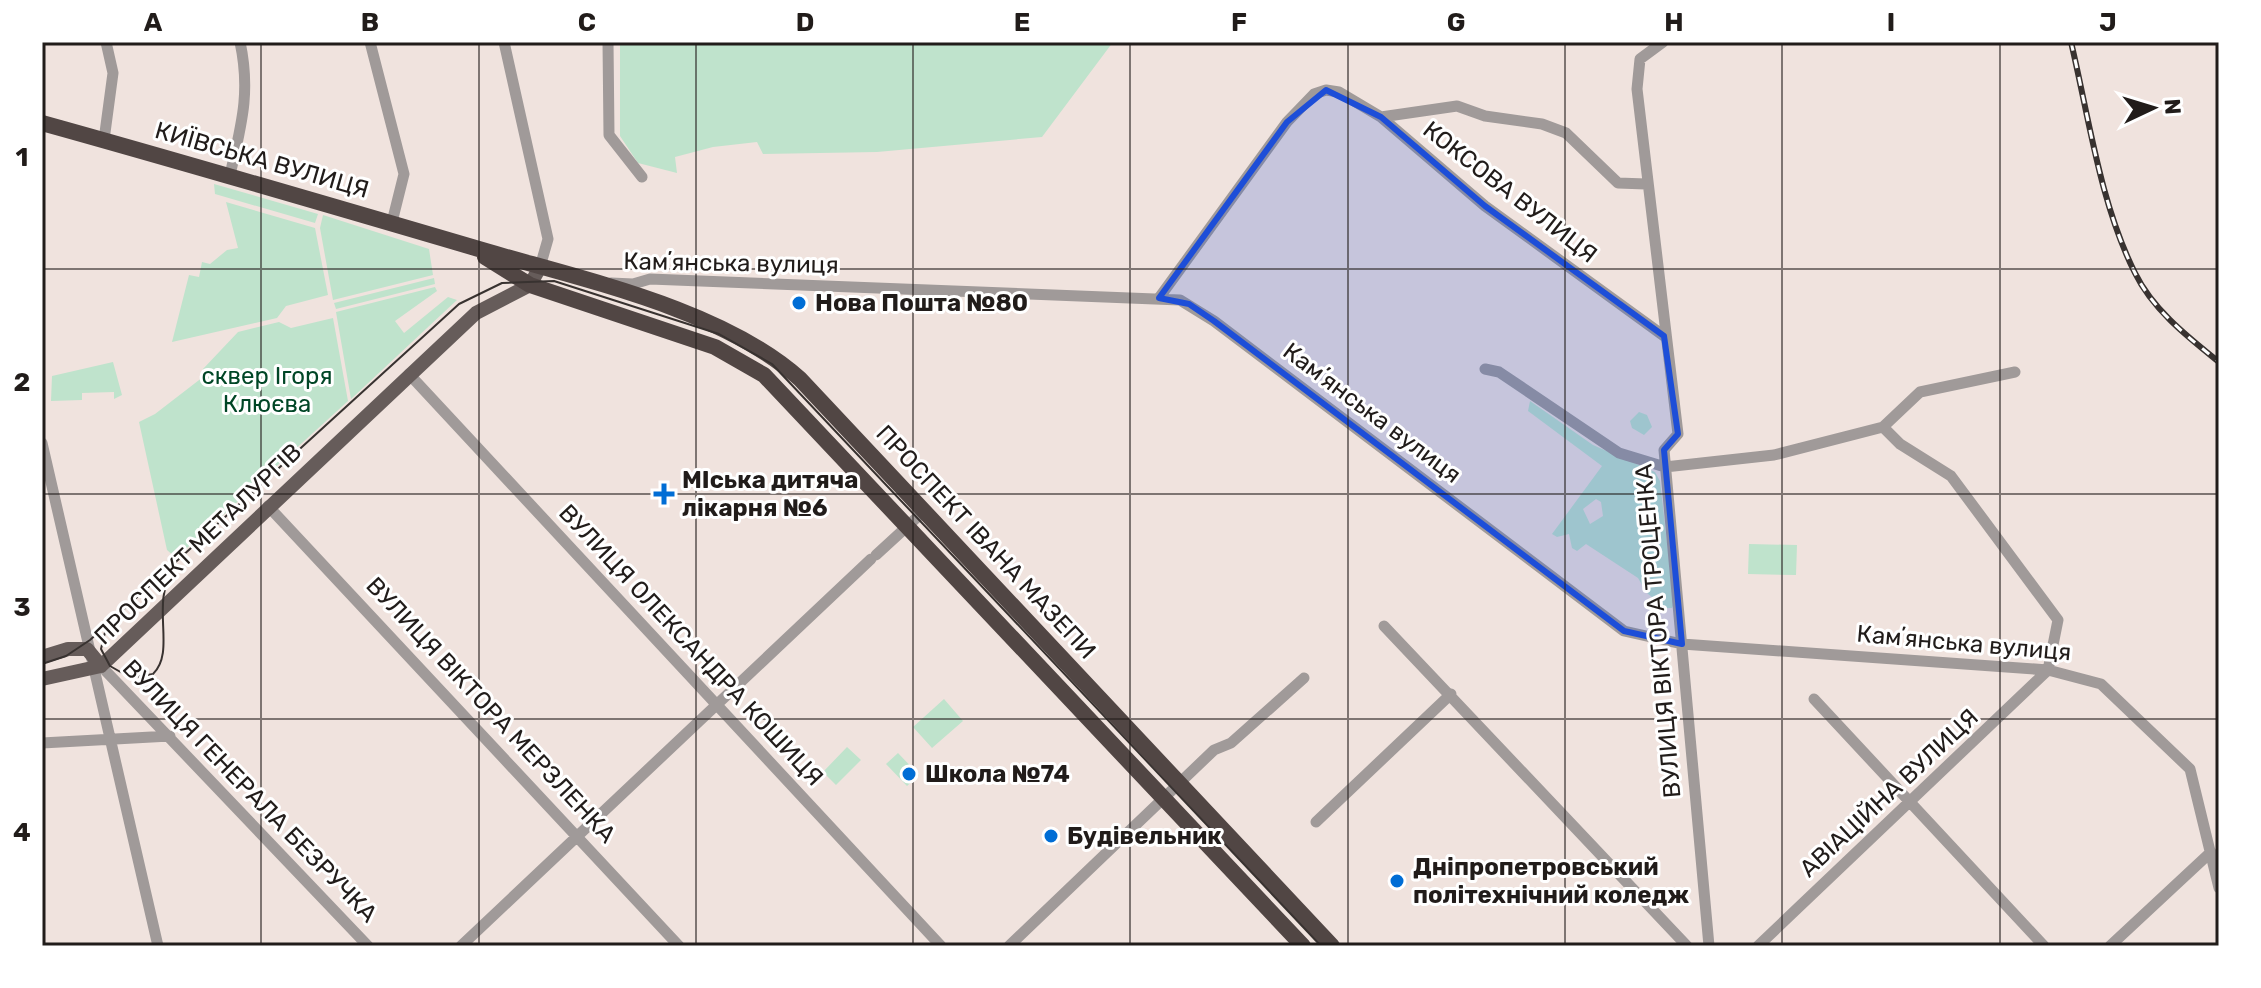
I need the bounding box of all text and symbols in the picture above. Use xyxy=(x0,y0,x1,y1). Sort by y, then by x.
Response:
text: A xyxy=(144,7,163,38)
text: B xyxy=(361,7,379,38)
text: C xyxy=(578,7,596,38)
text: D xyxy=(796,7,814,38)
text: E xyxy=(1014,7,1030,38)
text: F xyxy=(1231,7,1247,38)
text: G xyxy=(1447,7,1465,38)
text: H xyxy=(1664,7,1684,38)
text: I xyxy=(1887,7,1895,38)
text: J xyxy=(2099,7,2117,38)
north arrow xyxy=(2113,68,2193,148)
text: N xyxy=(2158,98,2186,115)
street label: КОКСОВА ВУЛИЦЯ xyxy=(1417,115,1603,269)
street label: КИЇВСЬКА ВУЛИЦЯ xyxy=(152,116,372,204)
text: 1 xyxy=(16,142,28,173)
street label: Камʼянська вулиця xyxy=(623,247,839,279)
place label: Нова Пошта №80 xyxy=(815,289,1028,317)
marker: Нова Пошта №80 xyxy=(790,294,808,312)
street label: Камʼянська вулиця xyxy=(1278,337,1466,489)
park label: сквер Ігоря Клюєва xyxy=(202,362,332,418)
text: 2 xyxy=(14,367,30,398)
street label: ПРОСПЕКТ ІВАНА МАЗЕПИ xyxy=(870,419,1102,665)
street label: ПРОСПЕКТ МЕТАЛУРГІВ xyxy=(89,438,307,650)
street label: ВУЛИЦЯ ВІКТОРА ТРОЦЕНКА xyxy=(1629,463,1687,799)
place label: МІська дитяча лікарня №6 xyxy=(682,466,858,522)
marker: МІська дитяча лікарня №6 xyxy=(653,483,675,505)
street label: ВУЛИЦЯ ОЛЕКСАНДРА КОШИЦЯ xyxy=(553,499,829,791)
street label: ВУЛИЦЯ ВІКТОРА МЕРЗЛЕНКА xyxy=(360,571,622,849)
text: 3 xyxy=(13,592,31,623)
street label: Камʼянська вулиця xyxy=(1856,620,2072,666)
street label: ВУЛИЦЯ ГЕНЕРАЛА БЕЗРУЧКА xyxy=(117,654,383,928)
street label: АВІАЦІЙНА ВУЛИЦЯ xyxy=(1794,703,1984,883)
place label: Школа №74 xyxy=(925,760,1070,788)
marker: Школа №74 xyxy=(900,765,918,783)
text: 4 xyxy=(13,817,31,848)
place label: Будівельник xyxy=(1067,822,1222,850)
marker: Будівельник xyxy=(1042,827,1060,845)
place label: Дніпропетровський політехнічний коледж xyxy=(1413,853,1689,909)
marker: Дніпропетровський політехнічний коледж xyxy=(1388,872,1406,890)

